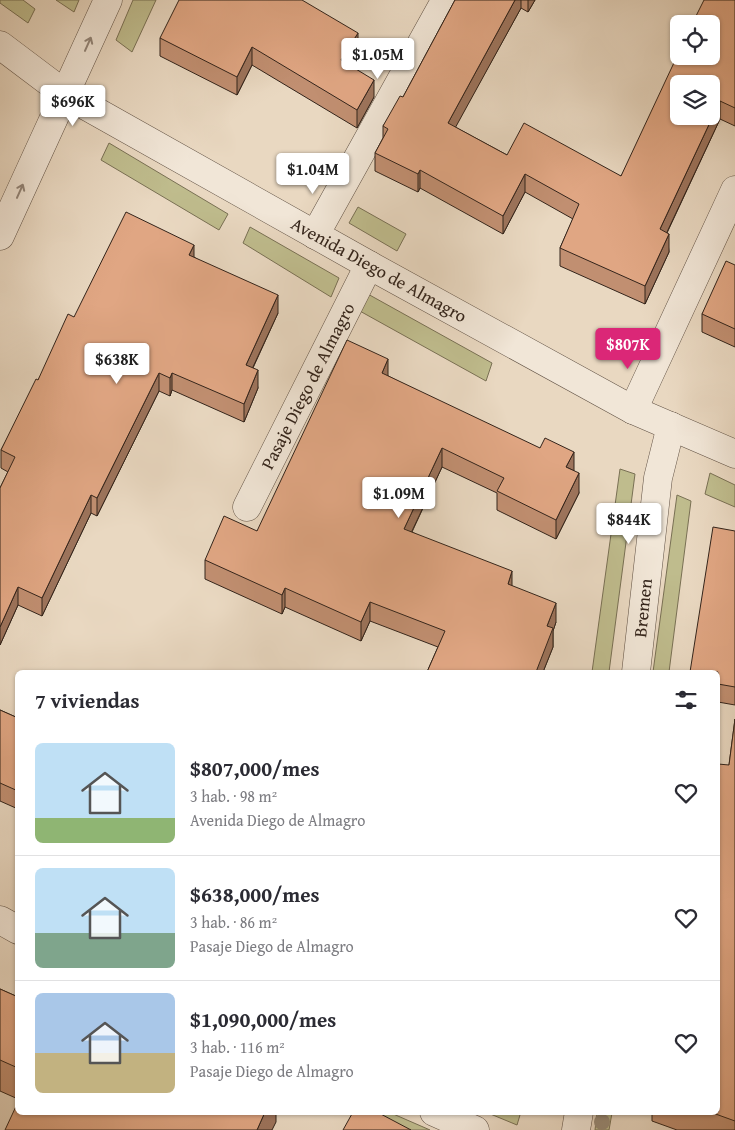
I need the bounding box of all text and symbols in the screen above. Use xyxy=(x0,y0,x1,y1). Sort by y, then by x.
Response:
map controls xyxy=(670,15,720,125)
button: locate xyxy=(670,15,720,65)
one-way arrow xyxy=(83,37,93,52)
pin: $1.05M xyxy=(337,38,419,80)
text: $1.05M xyxy=(352,42,404,66)
button: layers xyxy=(670,75,720,125)
pin: $696K xyxy=(38,84,108,127)
text: $696K xyxy=(51,89,95,113)
pin: $1.04M xyxy=(272,152,354,195)
text: $1.04M xyxy=(287,157,339,181)
one-way arrow xyxy=(16,184,26,199)
street label: Avenida Diego de Almagro xyxy=(286,210,472,329)
street label: Pasaje Diego de Almagro xyxy=(254,298,361,474)
pin: $807K xyxy=(593,328,663,370)
text: $807K xyxy=(606,332,650,356)
pin: $638K xyxy=(82,342,152,385)
text: $638K xyxy=(95,347,139,371)
pin: $1.09M xyxy=(358,476,440,519)
text: $1.09M xyxy=(373,481,425,505)
pin: $844K xyxy=(594,502,664,545)
text: $844K xyxy=(607,507,651,531)
street label: Bremen xyxy=(626,577,659,639)
text: 7 viviendas xyxy=(35,685,140,716)
icon: filters xyxy=(672,686,700,714)
text: $807,000/mes xyxy=(190,753,319,784)
icon: home xyxy=(75,763,135,823)
icon: heart xyxy=(672,779,700,807)
text: 3 hab. · 98 m² xyxy=(190,784,277,808)
text: Avenida Diego de Almagro xyxy=(190,808,365,832)
text: $638,000/mes xyxy=(190,879,319,910)
icon: home xyxy=(75,888,135,948)
icon: heart xyxy=(672,904,700,932)
text: 3 hab. · 86 m² xyxy=(190,910,277,934)
text: Pasaje Diego de Almagro xyxy=(190,934,354,958)
text: $1,090,000/mes xyxy=(190,1004,336,1035)
icon: home xyxy=(75,1013,135,1073)
icon: heart xyxy=(672,1029,700,1057)
text: 3 hab. · 116 m² xyxy=(190,1035,285,1059)
text: Pasaje Diego de Almagro xyxy=(190,1059,354,1083)

